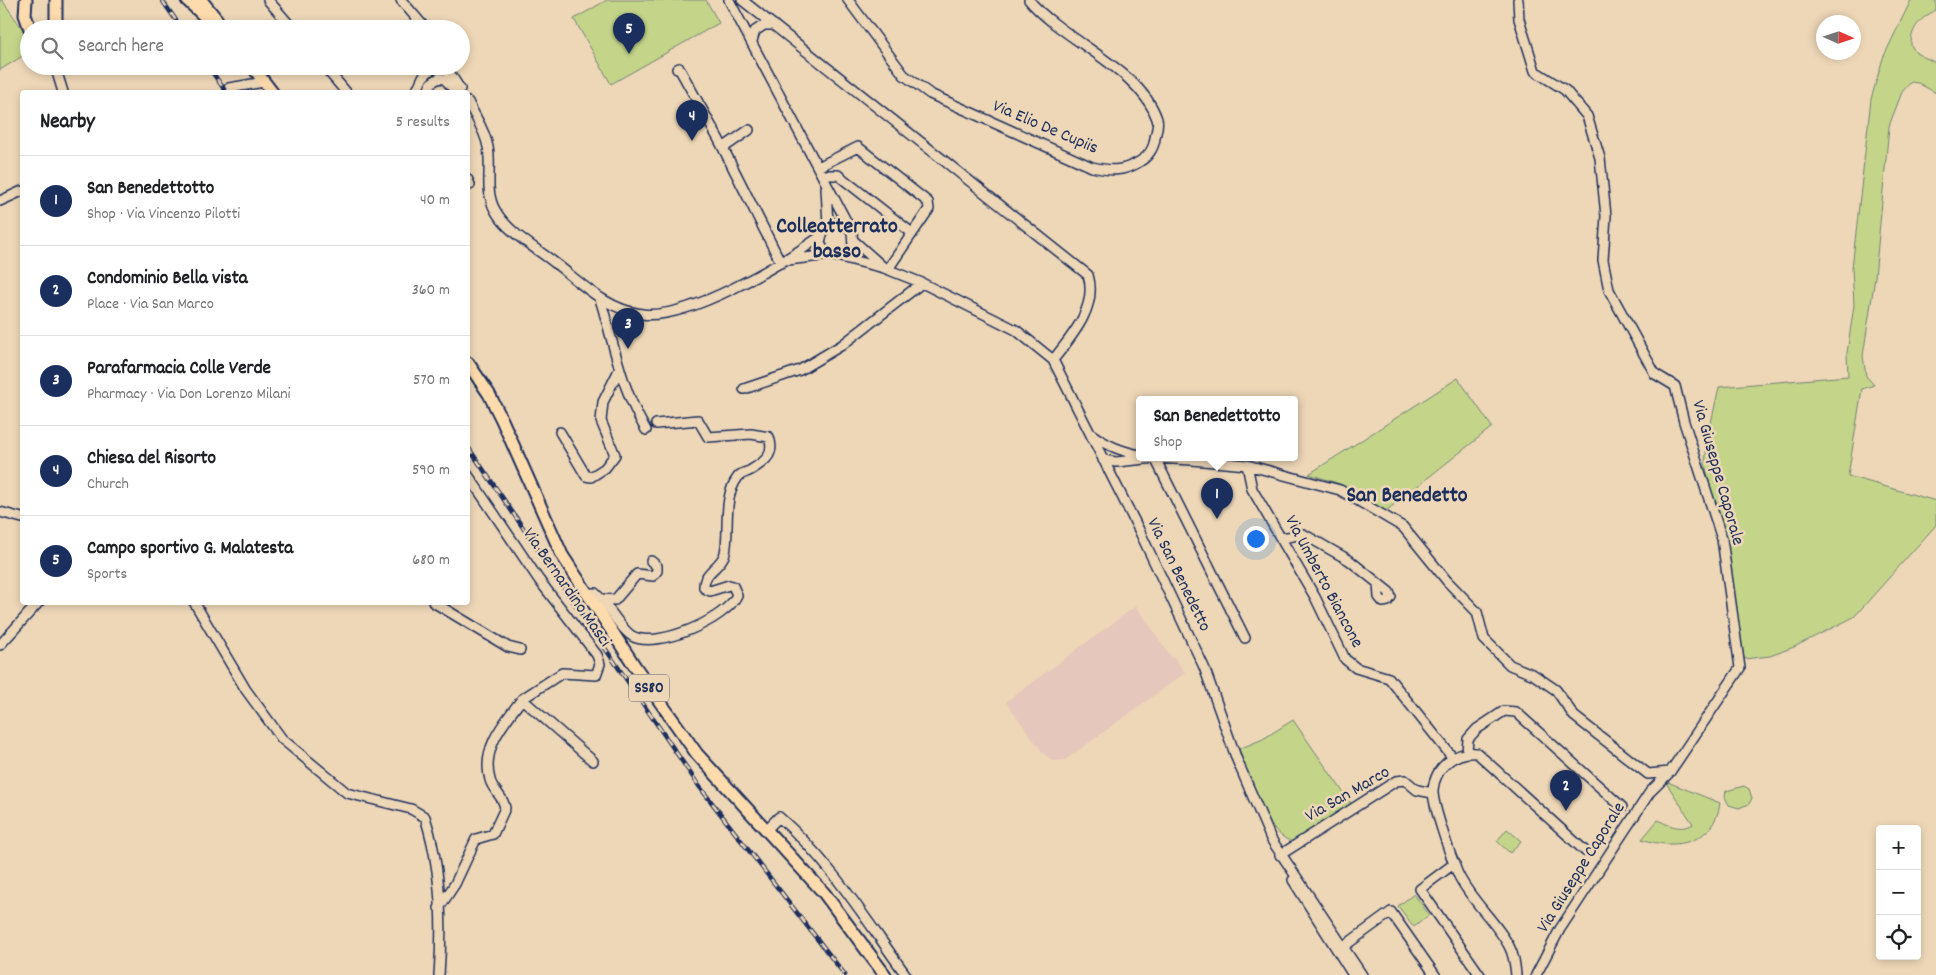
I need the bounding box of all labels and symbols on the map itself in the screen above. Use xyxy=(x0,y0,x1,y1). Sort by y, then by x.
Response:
pin: 5 xyxy=(613,13,645,54)
north arrow xyxy=(1816,15,1861,60)
street label: Via Elio De Cupiis xyxy=(988,94,1102,162)
pin: 4 xyxy=(676,100,708,141)
district label: Colleatterrato basso xyxy=(776,212,898,268)
pin: 3 xyxy=(612,308,644,349)
street label: Via Giuseppe Caporale xyxy=(1684,398,1750,548)
pin: 1 xyxy=(1201,478,1233,519)
district label: San Benedetto xyxy=(1346,481,1468,512)
street label: Via Umberto Biancone xyxy=(1278,511,1369,653)
street label: Via San Benedetto xyxy=(1140,514,1216,636)
street label: Via Bernardino Masci xyxy=(516,523,616,653)
your location xyxy=(1243,526,1269,552)
road number: SS80 xyxy=(629,674,669,701)
street label: Via San Marco xyxy=(1301,761,1395,829)
pin: 2 xyxy=(1550,770,1582,811)
street label: Via Giuseppe Caporale xyxy=(1532,798,1632,938)

